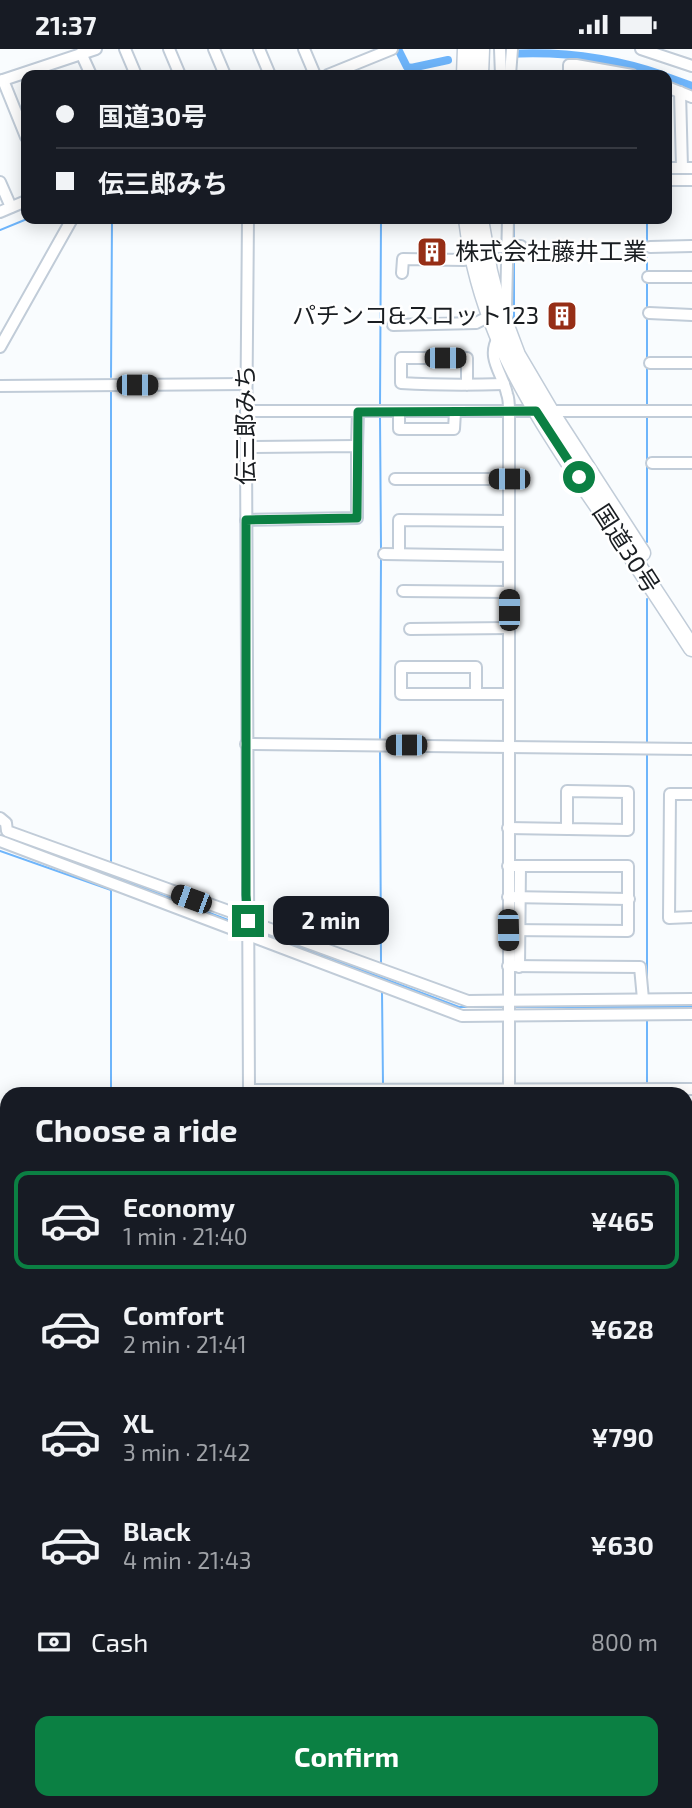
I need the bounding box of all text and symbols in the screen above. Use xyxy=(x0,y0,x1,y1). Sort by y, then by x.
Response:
text: 21:37 xyxy=(35,9,97,40)
text: 国道30号 xyxy=(98,100,207,131)
text: 伝三郎みち xyxy=(98,167,228,198)
building icon: 株式会社藤井工業 xyxy=(415,235,449,269)
place label: 株式会社藤井工業 xyxy=(455,236,647,265)
building icon: パチンコ&スロット123 xyxy=(545,299,579,333)
place label: パチンコ&スロット123 xyxy=(292,300,539,329)
car xyxy=(425,348,467,369)
street label: 伝三郎みち xyxy=(230,365,259,485)
car xyxy=(117,375,159,396)
route start xyxy=(563,461,595,493)
car xyxy=(489,469,531,490)
street label: 国道30号 xyxy=(588,498,667,598)
car xyxy=(499,589,520,631)
car xyxy=(386,735,428,756)
car xyxy=(168,882,215,916)
callout: 2 min xyxy=(272,897,388,945)
route end xyxy=(232,905,264,937)
text: 2 min xyxy=(302,906,360,934)
car xyxy=(498,909,519,951)
text: Choose a ride xyxy=(35,1110,238,1148)
icon: car xyxy=(39,1189,102,1252)
text: Economy xyxy=(123,1191,235,1222)
text: ¥465 xyxy=(590,1205,654,1236)
text: 1 min · 21:40 xyxy=(123,1222,248,1250)
icon: car xyxy=(39,1297,102,1360)
text: Comfort xyxy=(123,1299,224,1330)
text: ¥628 xyxy=(590,1313,654,1344)
text: 2 min · 21:41 xyxy=(123,1330,247,1358)
icon: car xyxy=(39,1405,102,1468)
text: XL xyxy=(123,1407,154,1438)
text: ¥790 xyxy=(591,1421,654,1452)
text: 3 min · 21:42 xyxy=(123,1438,250,1466)
icon: car xyxy=(39,1513,102,1576)
text: Black xyxy=(123,1515,191,1546)
text: ¥630 xyxy=(590,1529,654,1560)
text: 4 min · 21:43 xyxy=(123,1546,252,1574)
icon: cash xyxy=(35,1623,73,1661)
text: Cash xyxy=(91,1626,148,1657)
text: 800 m xyxy=(591,1628,658,1656)
button: Confirm xyxy=(35,1716,658,1796)

